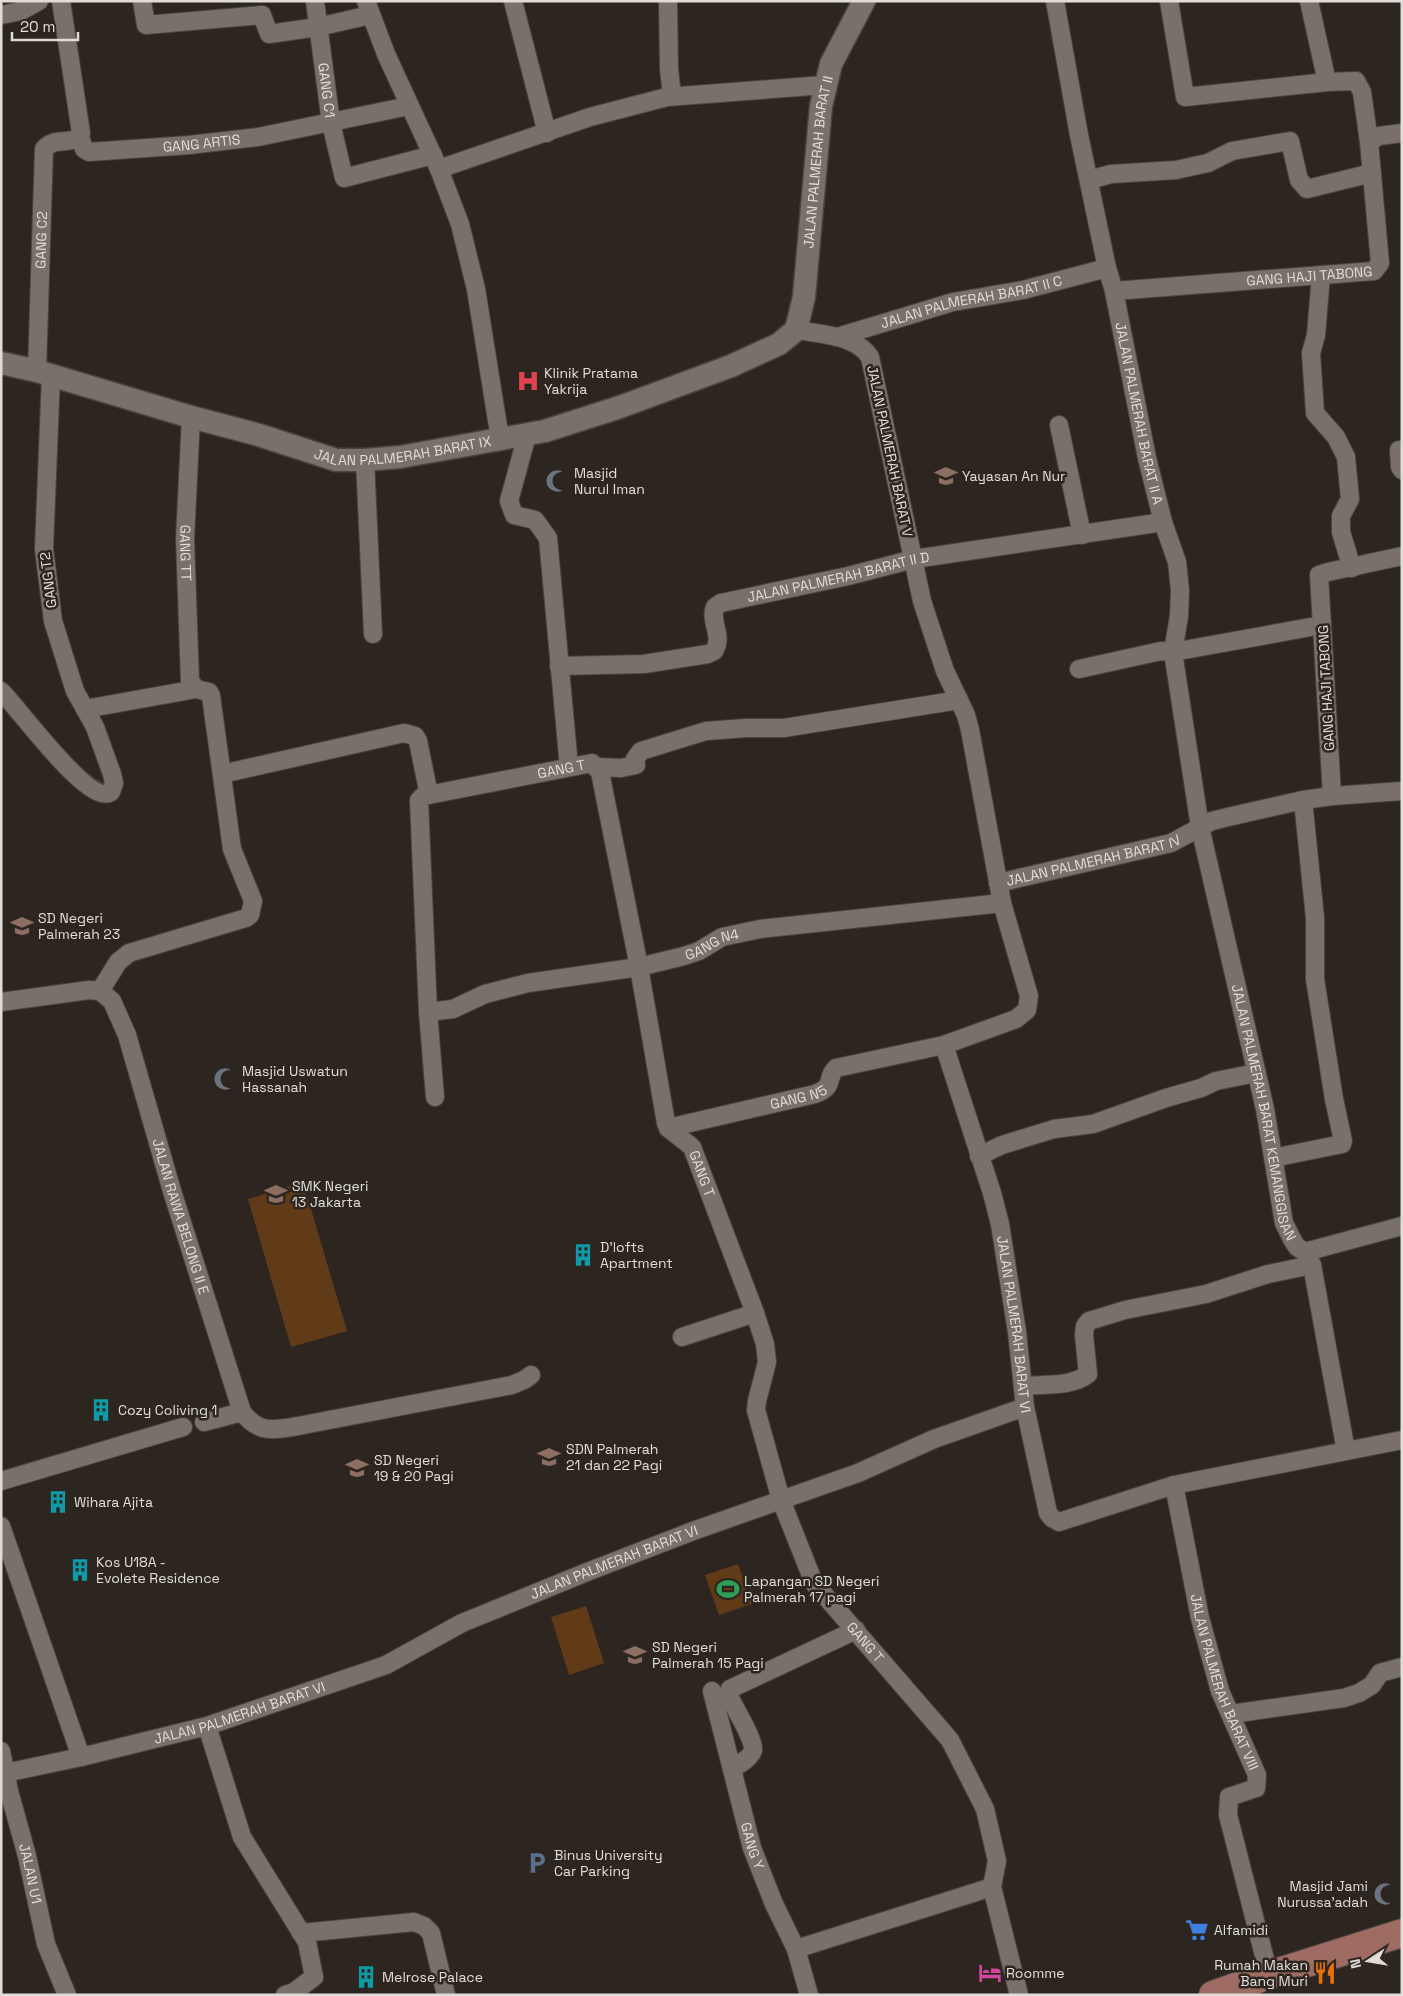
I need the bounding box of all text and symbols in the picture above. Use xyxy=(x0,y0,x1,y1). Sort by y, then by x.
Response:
scale bar xyxy=(12,10,79,42)
text: 20 m xyxy=(20,17,55,36)
street label: GANG C1 xyxy=(314,62,339,119)
street label: JALAN PALMERAH BARAT II xyxy=(799,74,837,249)
street label: GANG ARTIS xyxy=(162,130,241,156)
street label: GANG C2 xyxy=(31,211,51,269)
street label: GANG HAJI TABONG xyxy=(1246,262,1373,290)
street label: JALAN PALMERAH BARAT II C xyxy=(878,271,1064,332)
street label: JALAN PALMERAH BARAT II A xyxy=(1111,321,1167,507)
street label: JALAN PALMERAH BARAT V xyxy=(863,363,917,539)
place label: Klinik Pratama Yakrija xyxy=(544,364,638,398)
hospital icon: Klinik Pratama Yakrija xyxy=(515,368,541,394)
street label: JALAN PALMERAH BARAT IX xyxy=(312,432,493,469)
school or university icon: Yayasan An Nur xyxy=(933,463,959,489)
place label: Masjid Nurul Iman xyxy=(574,464,645,498)
place label: Yayasan An Nur xyxy=(962,467,1065,485)
mosque icon: Masjid Nurul Iman xyxy=(544,468,570,494)
street label: GANG TT xyxy=(176,524,195,581)
street label: JALAN PALMERAH BARAT II D xyxy=(745,548,931,606)
street label: GANG T2 xyxy=(36,551,60,609)
street label: GANG HAJI TABONG xyxy=(1314,624,1338,752)
street label: GANG T xyxy=(536,756,587,782)
street label: JALAN PALMERAH BARAT IV xyxy=(1004,830,1184,890)
place label: SD Negeri Palmerah 23 xyxy=(38,909,120,943)
school or university icon: SD Negeri Palmerah 23 xyxy=(9,913,35,939)
street label: GANG N4 xyxy=(683,925,741,964)
street label: JALAN PALMERAH BARAT KEMANGGISAN xyxy=(1228,982,1300,1244)
place label: Masjid Uswatun Hassanah xyxy=(242,1062,348,1096)
mosque icon: Masjid Uswatun Hassanah xyxy=(212,1066,238,1092)
street label: GANG N5 xyxy=(768,1081,830,1113)
street label: JALAN RAWA BELONG II E xyxy=(148,1136,213,1297)
street label: GANG T xyxy=(685,1148,719,1199)
place label: SMK Negeri 13 Jakarta xyxy=(292,1177,368,1211)
school or university icon: SMK Negeri 13 Jakarta xyxy=(263,1181,289,1207)
street label: JALAN PALMERAH BARAT VI xyxy=(993,1234,1035,1415)
place label: D'lofts Apartment xyxy=(600,1238,673,1272)
building icon: D'lofts Apartment xyxy=(570,1242,596,1268)
building icon: Cozy Coliving 1 xyxy=(88,1397,114,1423)
place label: Cozy Coliving 1 xyxy=(118,1401,217,1419)
place label: SDN Palmerah 21 dan 22 Pagi xyxy=(566,1440,662,1474)
school or university icon: SDN Palmerah 21 dan 22 Pagi xyxy=(536,1444,562,1470)
place label: SD Negeri 19 & 20 Pagi xyxy=(374,1451,454,1485)
school or university icon: SD Negeri 19 & 20 Pagi xyxy=(344,1455,370,1481)
building icon: Wihara Ajita xyxy=(45,1489,71,1515)
place label: Wihara Ajita xyxy=(74,1493,153,1511)
street label: JALAN PALMERAH BARAT VI xyxy=(528,1521,700,1603)
place label: Kos U18A - Evolete Residence xyxy=(96,1553,220,1587)
building icon: Kos U18A - Evolete Residence xyxy=(67,1557,93,1583)
place label: Lapangan SD Negeri Palmerah 17 pagi xyxy=(744,1572,880,1606)
sports icon: Lapangan SD Negeri Palmerah 17 pagi xyxy=(715,1576,741,1602)
street label: JALAN PALMERAH BARAT VIII xyxy=(1187,1592,1263,1773)
street label: GANG T xyxy=(843,1618,888,1666)
place label: SD Negeri Palmerah 15 Pagi xyxy=(652,1638,764,1672)
school or university icon: SD Negeri Palmerah 15 Pagi xyxy=(622,1642,648,1668)
street label: JALAN PALMERAH BARAT VI xyxy=(152,1677,327,1748)
street label: GANG Y xyxy=(737,1820,769,1872)
street label: JALAN U1 xyxy=(15,1841,46,1905)
place label: Binus University Car Parking xyxy=(554,1846,663,1880)
parking icon: Binus University Car Parking xyxy=(524,1850,550,1876)
place label: Masjid Jami Nurussa'adah xyxy=(1277,1877,1368,1911)
mosque icon: Masjid Jami Nurussa'adah xyxy=(1372,1881,1398,1907)
supermarket icon: Alfamidi xyxy=(1184,1917,1210,1943)
place label: Alfamidi xyxy=(1214,1921,1268,1939)
north arrow xyxy=(1343,1936,1393,1986)
place label: Rumah Makan Bang Muri xyxy=(1214,1956,1308,1990)
text: N xyxy=(1346,1957,1365,1970)
hotel icon: Roomme xyxy=(977,1960,1003,1986)
restaurant icon: Rumah Makan Bang Muri xyxy=(1312,1960,1338,1986)
building icon: Melrose Palace xyxy=(353,1964,379,1990)
place label: Roomme xyxy=(1006,1964,1065,1982)
place label: Melrose Palace xyxy=(382,1968,483,1986)

